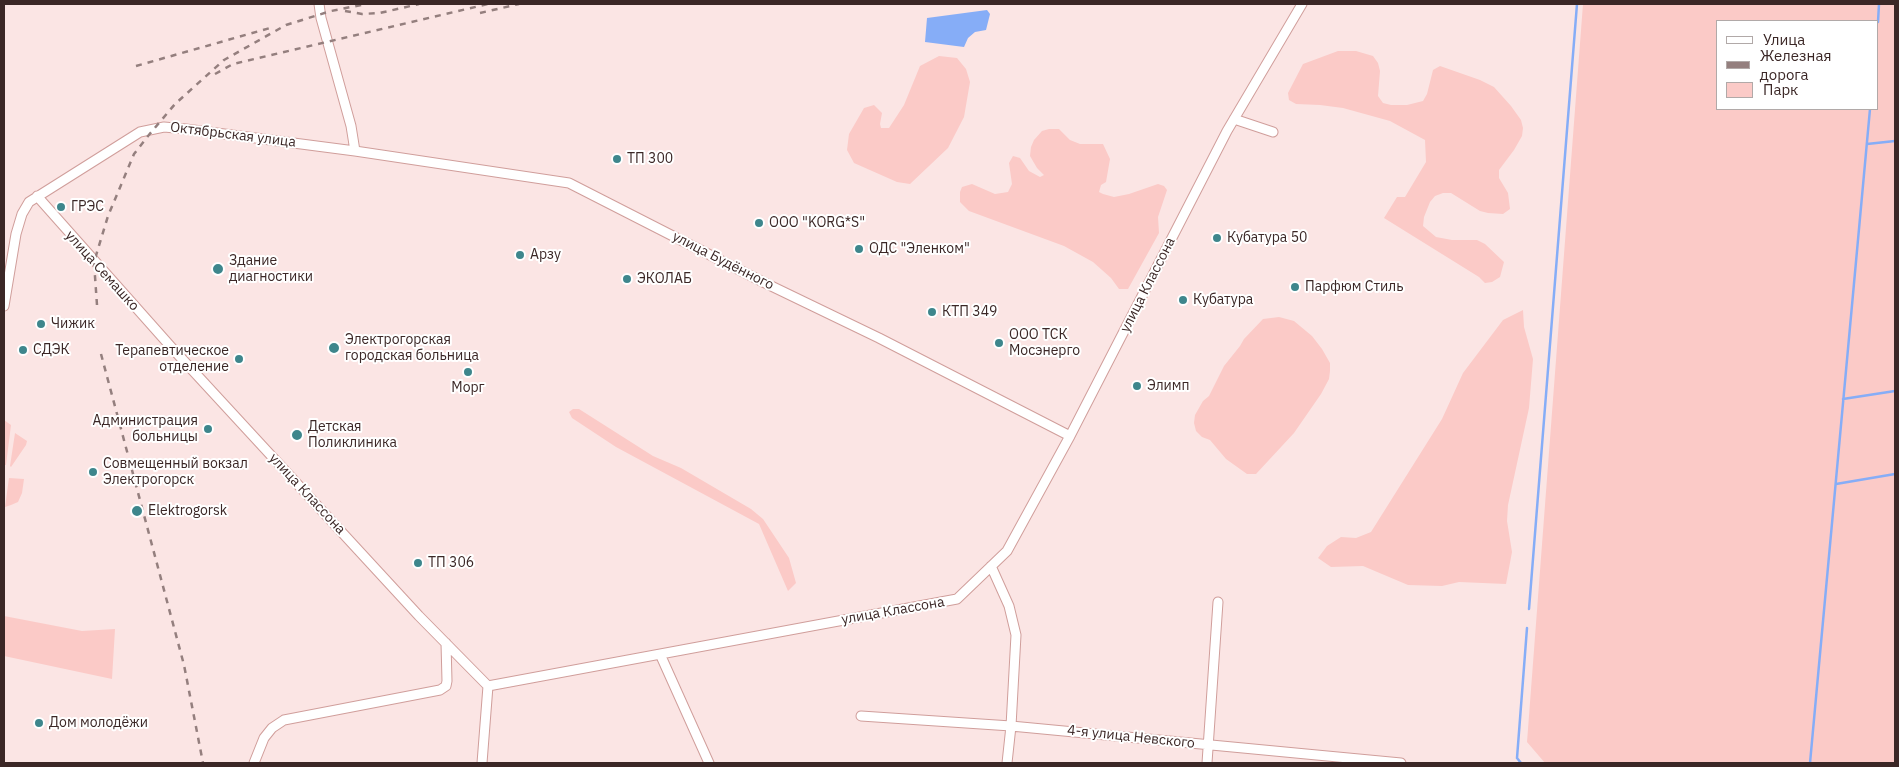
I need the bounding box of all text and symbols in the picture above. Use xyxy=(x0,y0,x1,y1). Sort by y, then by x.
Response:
legend xyxy=(1716,20,1879,110)
text: Улица xyxy=(1763,30,1805,49)
text: Железная дорога xyxy=(1760,46,1831,84)
text: Парк xyxy=(1763,80,1798,99)
street label: Октябрьская улица xyxy=(169,119,297,151)
place label: ТП 300 xyxy=(627,151,673,167)
marker: ТП 300 xyxy=(611,153,623,165)
place label: ГРЭС xyxy=(71,199,104,215)
marker: ГРЭС xyxy=(55,201,67,213)
place label: ООО "KORG*S" xyxy=(769,215,865,231)
marker: ООО "KORG*S" xyxy=(753,217,765,229)
street label: улица Семашко xyxy=(62,227,142,315)
street label: улица Будённого xyxy=(669,228,777,294)
place label: Кубатура 50 xyxy=(1227,230,1307,246)
marker: Кубатура 50 xyxy=(1211,232,1223,244)
street label: улица Классона xyxy=(1117,235,1179,335)
place label: ОДС "Эленком" xyxy=(869,241,970,257)
marker: ОДС "Эленком" xyxy=(853,243,865,255)
place label: Арзу xyxy=(530,247,561,263)
marker: Арзу xyxy=(514,249,526,261)
place label: Здание диагностики xyxy=(229,253,313,286)
marker: Здание диагностики xyxy=(211,262,225,276)
place label: ЭКОЛАБ xyxy=(637,271,692,287)
marker: ЭКОЛАБ xyxy=(621,273,633,285)
place label: Парфюм Стиль xyxy=(1305,279,1404,295)
marker: Парфюм Стиль xyxy=(1289,281,1301,293)
place label: Кубатура xyxy=(1193,292,1253,308)
marker: Кубатура xyxy=(1177,294,1189,306)
place label: КТП 349 xyxy=(942,304,997,320)
marker: КТП 349 xyxy=(926,306,938,318)
place label: Чижик xyxy=(51,316,95,332)
marker: Чижик xyxy=(35,318,47,330)
place label: ООО ТСК Мосэнерго xyxy=(1009,327,1080,360)
place label: Электрогорская городская больница xyxy=(345,332,479,364)
marker: ООО ТСК Мосэнерго xyxy=(993,337,1005,349)
marker: Электрогорская городская больница xyxy=(327,341,341,355)
place label: СДЭК xyxy=(33,342,70,358)
place label: Терапевтическое отделение xyxy=(115,343,229,376)
marker: СДЭК xyxy=(17,344,29,356)
marker: Терапевтическое отделение xyxy=(233,353,245,365)
marker: Морг xyxy=(462,366,474,378)
place label: Элимп xyxy=(1147,378,1190,394)
place label: Морг xyxy=(451,380,485,396)
marker: Элимп xyxy=(1131,380,1143,392)
place label: Администрация больницы xyxy=(93,413,198,446)
place label: Детская Поликлиника xyxy=(308,419,397,452)
marker: Администрация больницы xyxy=(202,423,214,435)
marker: Детская Поликлиника xyxy=(290,428,304,442)
street label: улица Классона xyxy=(265,450,349,538)
place label: Совмещенный вокзал Электрогорск xyxy=(103,456,248,488)
marker: Совмещенный вокзал Электрогорск xyxy=(87,466,99,478)
place label: Elektrogorsk xyxy=(148,503,227,519)
marker: Elektrogorsk xyxy=(130,504,144,518)
place label: ТП 306 xyxy=(428,555,474,571)
marker: ТП 306 xyxy=(412,557,424,569)
street label: улица Классона xyxy=(840,594,946,628)
place label: Дом молодёжи xyxy=(49,715,148,731)
marker: Дом молодёжи xyxy=(33,717,45,729)
street label: 4-я улица Невского xyxy=(1066,722,1196,752)

